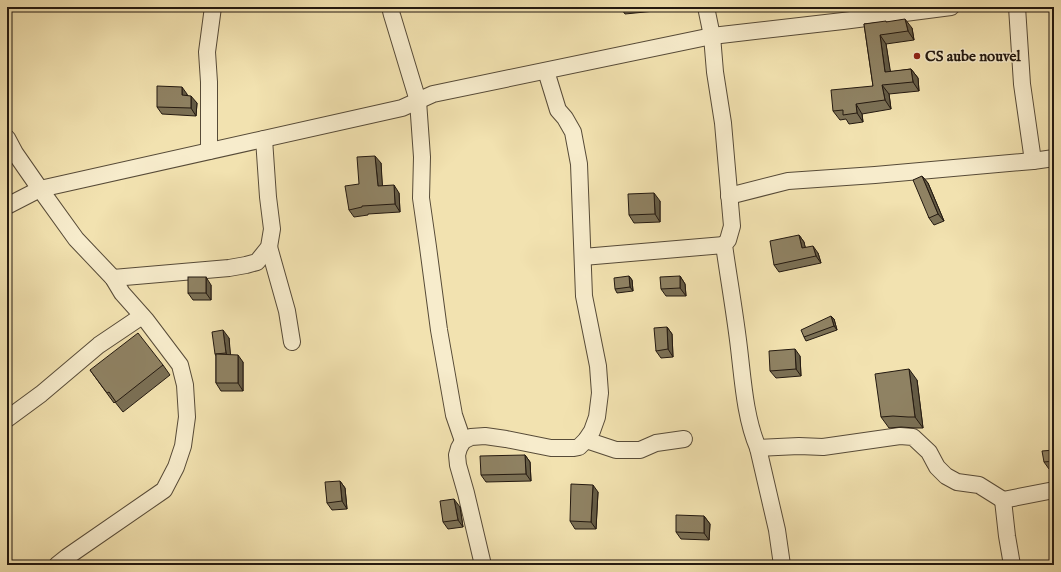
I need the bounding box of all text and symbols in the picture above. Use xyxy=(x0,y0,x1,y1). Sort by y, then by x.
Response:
place label: CS aube nouvel xyxy=(925,47,1021,66)
marker: CS aube nouvel xyxy=(912,51,922,61)

